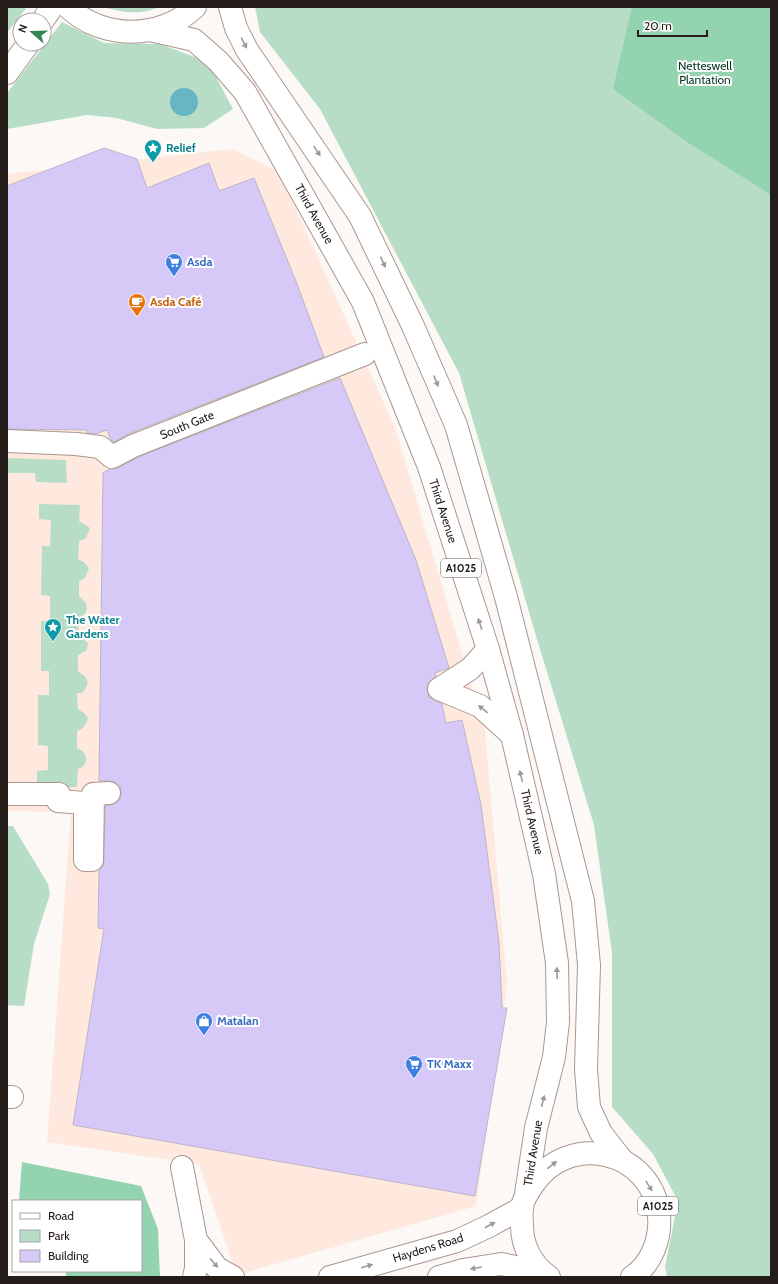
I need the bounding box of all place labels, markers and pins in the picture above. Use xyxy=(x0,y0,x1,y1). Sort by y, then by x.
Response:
place icon: Relief xyxy=(143,138,163,163)
place label: Relief xyxy=(166,140,196,155)
supermarket icon: Asda xyxy=(164,252,184,277)
place label: Asda xyxy=(187,254,212,269)
cafe icon: Asda Café xyxy=(127,292,147,317)
place label: Asda Café xyxy=(150,294,202,309)
place label: The Water Gardens xyxy=(66,612,119,641)
place icon: The Water Gardens xyxy=(43,617,63,642)
shop icon: Matalan xyxy=(194,1011,214,1036)
place label: Matalan xyxy=(217,1013,259,1028)
supermarket icon: TK Maxx xyxy=(404,1054,424,1079)
place label: TK Maxx xyxy=(427,1056,472,1071)

